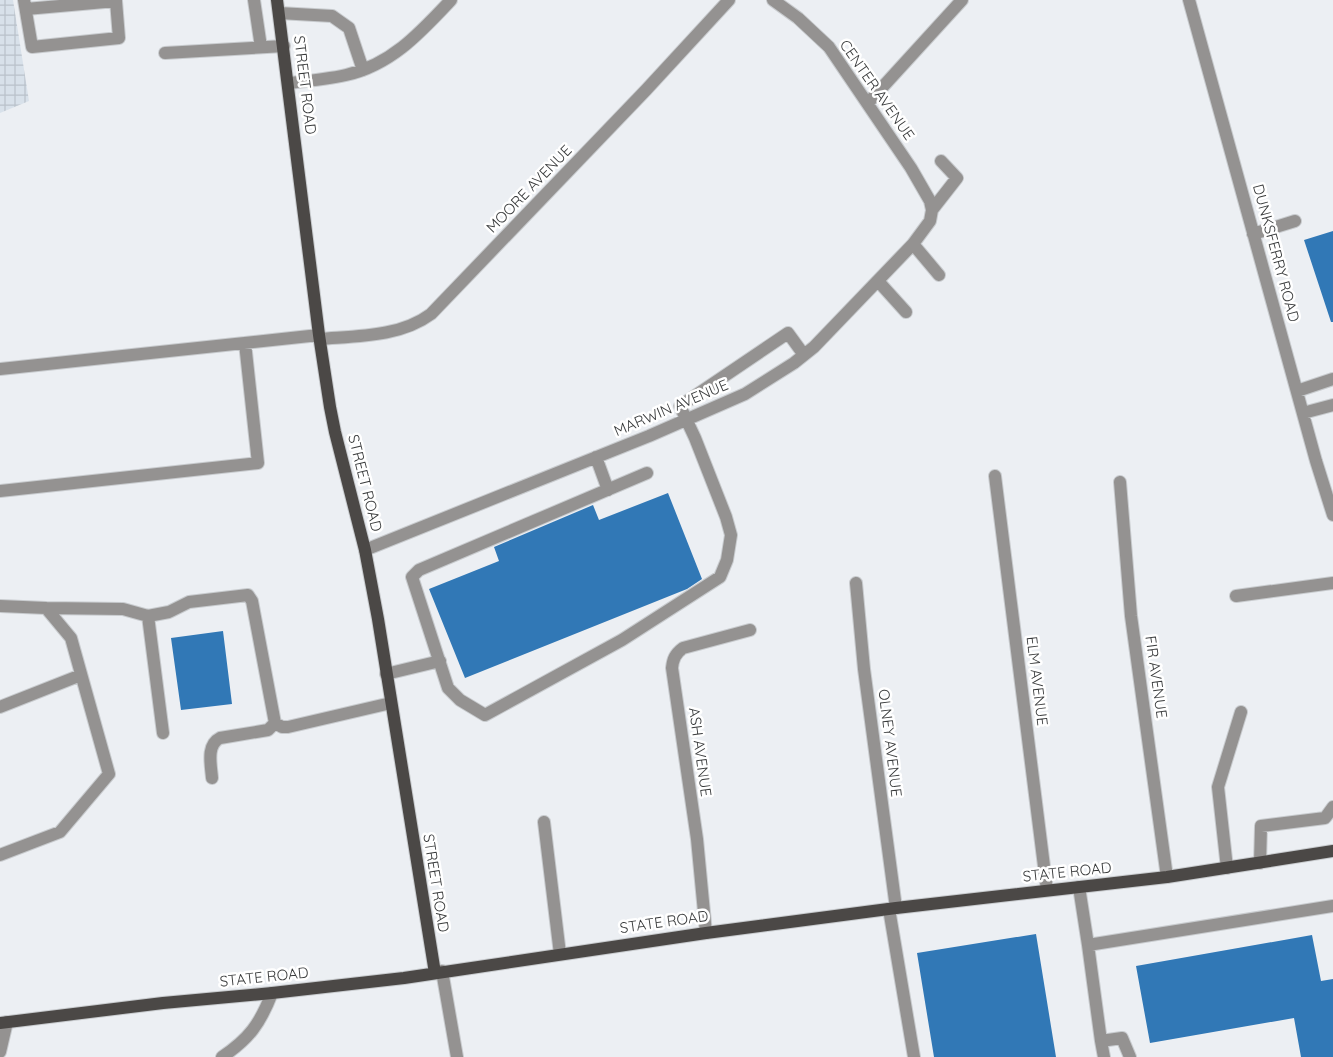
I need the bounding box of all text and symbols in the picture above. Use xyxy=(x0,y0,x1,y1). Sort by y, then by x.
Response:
street label: STREET ROAD xyxy=(290,34,321,136)
street label: CENTER AVENUE xyxy=(836,36,919,143)
street label: MOORE AVENUE xyxy=(482,141,575,237)
street label: DUNKSFERRY ROAD xyxy=(1249,182,1304,324)
street label: MARWIN AVENUE xyxy=(611,375,731,440)
street label: STREET ROAD xyxy=(344,432,387,534)
street label: FIR AVENUE xyxy=(1141,634,1172,720)
street label: ELM AVENUE xyxy=(1023,635,1052,727)
street label: OLNEY AVENUE xyxy=(874,688,907,798)
street label: ASH AVENUE xyxy=(685,706,716,798)
street label: STREET ROAD xyxy=(419,832,454,934)
street label: STATE ROAD xyxy=(1022,857,1112,886)
street label: STATE ROAD xyxy=(618,906,710,937)
street label: STATE ROAD xyxy=(219,962,309,991)

